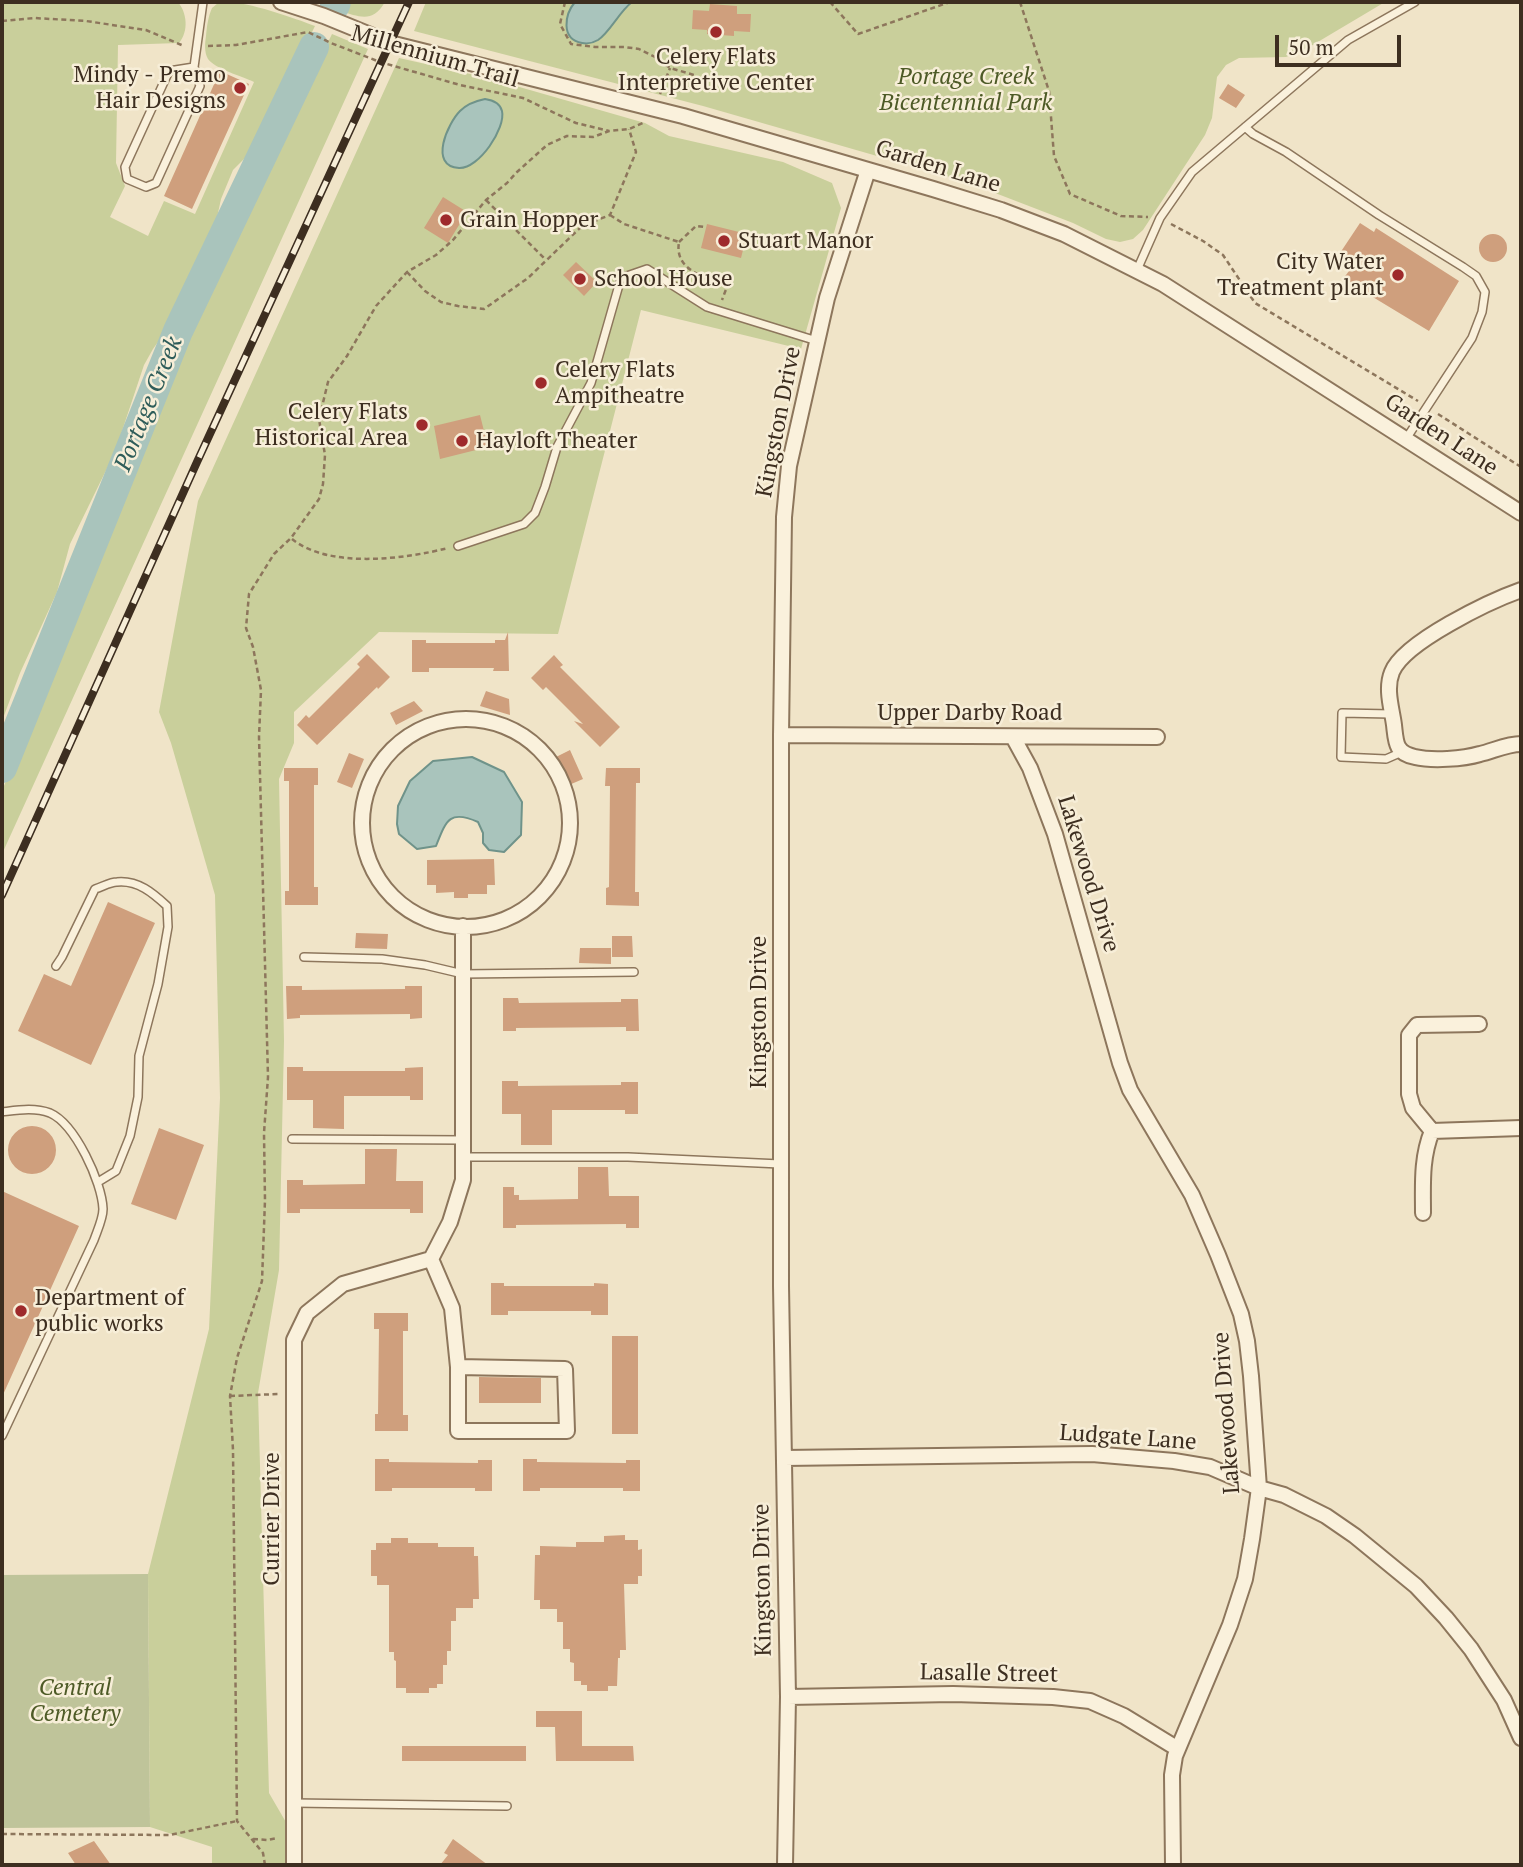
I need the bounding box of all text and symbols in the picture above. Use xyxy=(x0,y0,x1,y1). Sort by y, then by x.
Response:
street label: Millennium Trail xyxy=(348,20,522,94)
scale bar xyxy=(1278,21,1404,65)
marker: Celery Flats Interpretive Center xyxy=(708,24,724,40)
text: 50 m xyxy=(1288,33,1334,61)
place label: Celery Flats Interpretive Center xyxy=(618,43,814,97)
place label: Mindy - Premo Hair Designs xyxy=(73,61,226,115)
park label: Portage Creek Bicentennial Park xyxy=(880,63,1052,117)
marker: Mindy - Premo Hair Designs xyxy=(232,80,248,96)
street label: Garden Lane xyxy=(872,135,1004,199)
place label: Grain Hopper xyxy=(460,206,598,234)
marker: Grain Hopper xyxy=(438,212,454,228)
place label: Stuart Manor xyxy=(738,227,873,255)
marker: Stuart Manor xyxy=(716,233,732,249)
place label: City Water Treatment plant xyxy=(1217,248,1384,302)
place label: School House xyxy=(594,265,733,293)
marker: City Water Treatment plant xyxy=(1390,267,1406,283)
marker: School House xyxy=(572,271,588,287)
water label: Portage Creek xyxy=(109,333,189,475)
street label: Kingston Drive xyxy=(751,344,807,500)
place label: Celery Flats Ampitheatre xyxy=(555,356,685,410)
marker: Celery Flats Ampitheatre xyxy=(533,375,549,391)
street label: Garden Lane xyxy=(1379,388,1503,482)
place label: Celery Flats Historical Area xyxy=(255,398,408,452)
marker: Celery Flats Historical Area xyxy=(414,417,430,433)
place label: Hayloft Theater xyxy=(476,427,637,455)
marker: Hayloft Theater xyxy=(454,433,470,449)
street label: Upper Darby Road xyxy=(878,699,1062,727)
street label: Lakewood Drive xyxy=(1051,792,1125,956)
street label: Kingston Drive xyxy=(745,936,773,1088)
place label: Department of public works xyxy=(35,1284,185,1338)
marker: Department of public works xyxy=(13,1303,29,1319)
street label: Lakewood Drive xyxy=(1208,1331,1246,1495)
street label: Ludgate Lane xyxy=(1058,1419,1198,1457)
street label: Currier Drive xyxy=(258,1452,286,1586)
street label: Kingston Drive xyxy=(748,1503,778,1657)
street label: Lasalle Street xyxy=(920,1659,1058,1689)
park label: Central Cemetery xyxy=(29,1674,121,1728)

